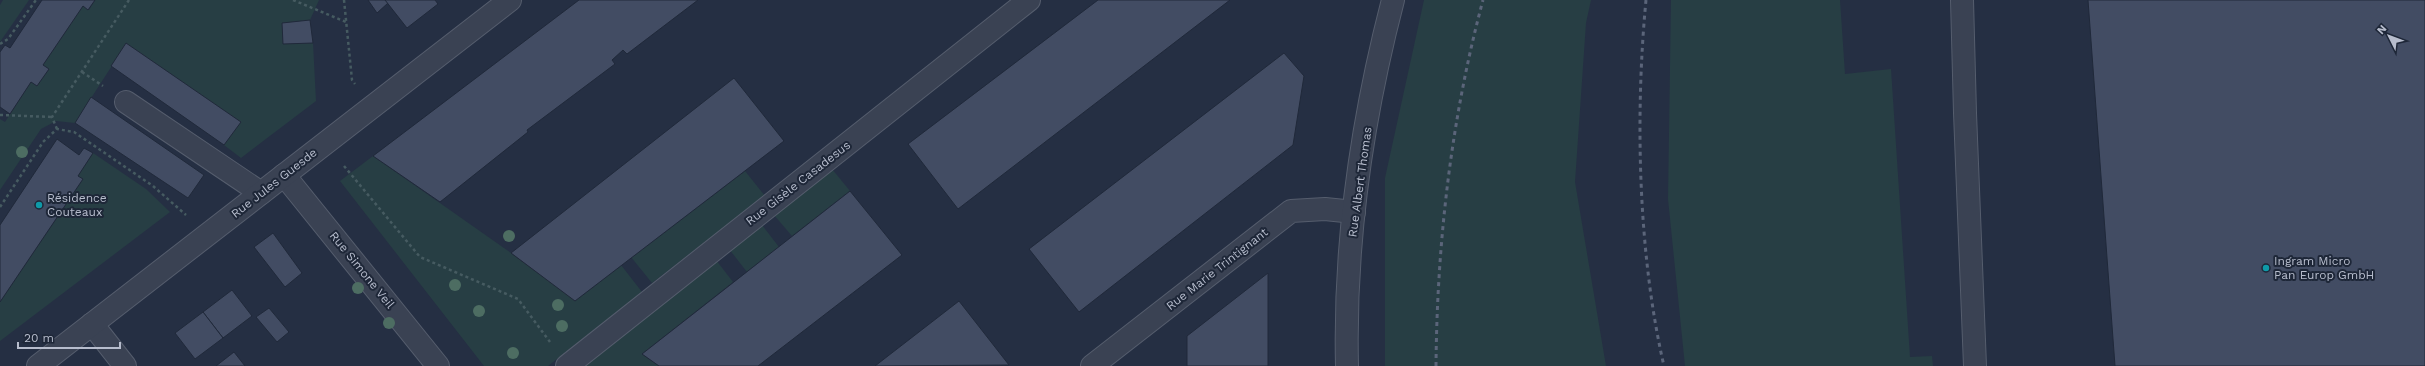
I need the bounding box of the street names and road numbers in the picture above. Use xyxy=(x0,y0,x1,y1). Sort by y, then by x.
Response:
street label: Rue Albert Thomas xyxy=(1345,126,1375,238)
street label: Rue Gisèle Casadesus xyxy=(743,138,853,228)
street label: Rue Jules Guesde xyxy=(228,145,320,221)
street label: Rue Marie Trintignant xyxy=(1163,225,1271,313)
street label: Rue Simone Veil xyxy=(327,229,397,311)

